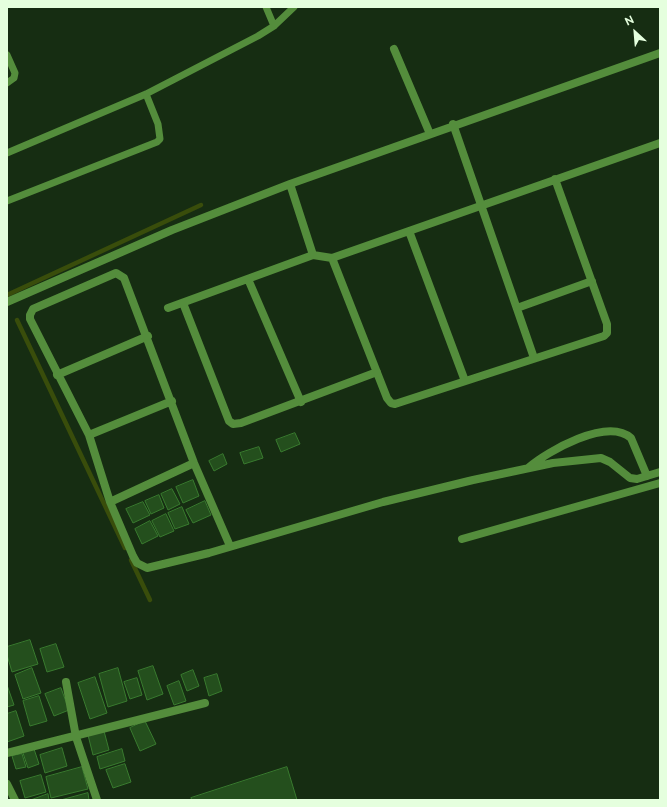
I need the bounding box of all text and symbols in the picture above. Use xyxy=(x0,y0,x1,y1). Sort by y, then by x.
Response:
north arrow xyxy=(615,12,655,52)
text: N xyxy=(623,13,636,28)

